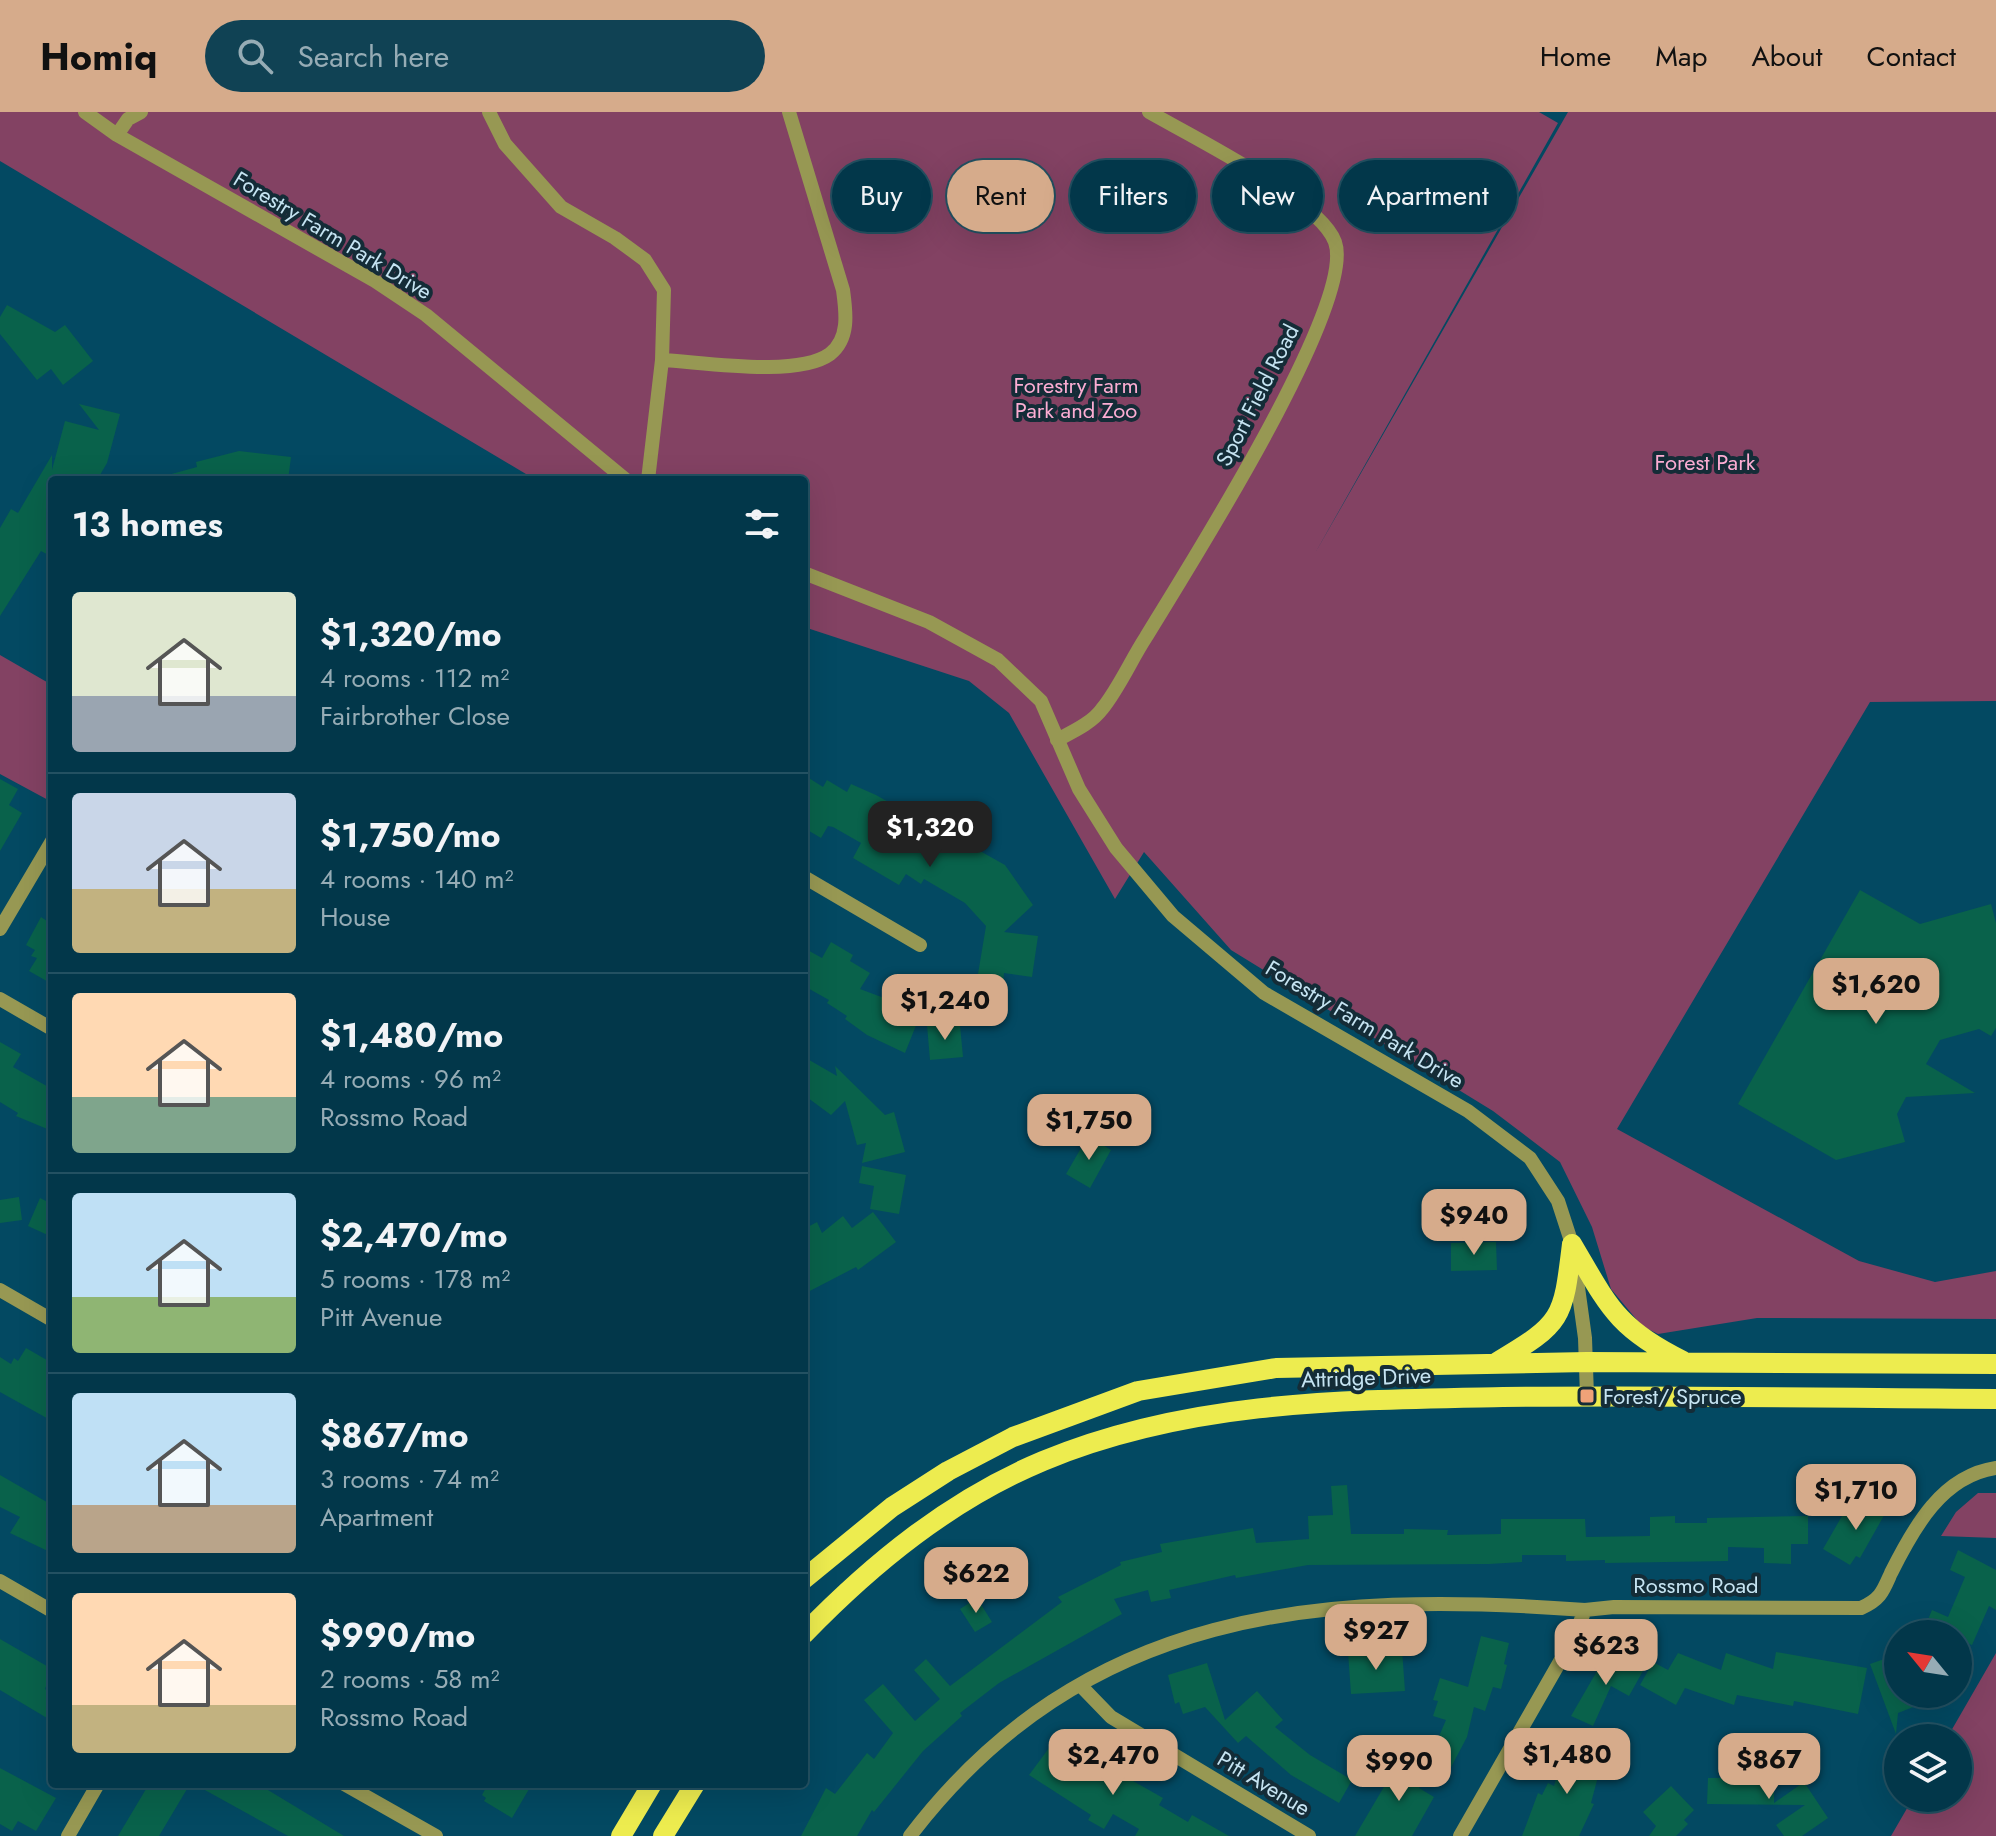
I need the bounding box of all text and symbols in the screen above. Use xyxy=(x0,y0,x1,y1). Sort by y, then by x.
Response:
search box xyxy=(205,20,765,92)
text: Homiq xyxy=(40,29,157,84)
icon: search xyxy=(233,34,277,78)
text: Search here xyxy=(297,35,449,78)
text: Home xyxy=(1540,36,1611,77)
text: Map xyxy=(1655,36,1707,77)
text: About xyxy=(1751,36,1823,77)
text: Contact xyxy=(1867,36,1956,77)
chip: Buy xyxy=(832,160,931,232)
chip: Rent xyxy=(947,160,1054,232)
chip: Filters xyxy=(1070,160,1196,232)
chip: New xyxy=(1212,160,1323,232)
chip: Apartment xyxy=(1339,160,1517,232)
street label: Forestry Farm Park Drive xyxy=(228,163,438,307)
street label: Sport Field Road xyxy=(1207,318,1307,472)
park label: Forestry Farm Park and Zoo xyxy=(1013,369,1139,426)
park label: Forest Park xyxy=(1655,446,1756,478)
text: 13 homes xyxy=(72,500,223,549)
icon: filters xyxy=(740,502,784,546)
text: $1,320/mo xyxy=(320,610,502,659)
icon: home xyxy=(136,624,232,720)
text: 4 rooms · 112 m² xyxy=(320,659,509,697)
text: Fairbrother Close xyxy=(320,697,510,735)
pin: $1,320 xyxy=(865,801,995,869)
text: $1,320 xyxy=(886,808,974,846)
text: $1,750/mo xyxy=(320,811,501,860)
icon: home xyxy=(136,825,232,921)
text: 4 rooms · 140 m² xyxy=(320,860,514,898)
text: House xyxy=(320,898,390,936)
street label: Forestry Farm Park Drive xyxy=(1260,952,1470,1096)
pin: $1,620 xyxy=(1811,958,1941,1026)
text: $1,620 xyxy=(1831,965,1921,1003)
pin: $1,240 xyxy=(880,974,1010,1042)
text: $1,240 xyxy=(900,981,990,1019)
text: $1,480/mo xyxy=(320,1011,503,1060)
icon: home xyxy=(136,1025,232,1121)
text: 4 rooms · 96 m² xyxy=(320,1060,501,1098)
pin: $1,750 xyxy=(1024,1094,1154,1162)
text: Rossmo Road xyxy=(320,1098,468,1136)
text: $1,750 xyxy=(1045,1101,1133,1139)
pin: $940 xyxy=(1427,1189,1521,1257)
text: $940 xyxy=(1440,1196,1508,1234)
text: $2,470/mo xyxy=(320,1211,507,1260)
icon: home xyxy=(136,1225,232,1321)
text: 5 rooms · 178 m² xyxy=(320,1260,510,1298)
text: Pitt Avenue xyxy=(320,1298,442,1336)
street label: Attridge Drive xyxy=(1300,1359,1432,1395)
place label: Forest/ Spruce xyxy=(1603,1380,1742,1412)
marker: Forest/ Spruce xyxy=(1578,1387,1596,1405)
text: $867/mo xyxy=(320,1411,469,1460)
icon: home xyxy=(136,1425,232,1521)
text: 3 rooms · 74 m² xyxy=(320,1460,499,1498)
pin: $1,710 xyxy=(1791,1464,1921,1532)
text: $1,710 xyxy=(1814,1471,1898,1509)
text: Apartment xyxy=(320,1498,433,1536)
pin: $622 xyxy=(929,1547,1023,1615)
text: $622 xyxy=(942,1554,1010,1592)
street label: Rossmo Road xyxy=(1633,1569,1759,1601)
pin: $927 xyxy=(1329,1604,1423,1672)
text: $990/mo xyxy=(320,1611,475,1660)
text: $927 xyxy=(1343,1611,1409,1649)
pin: $623 xyxy=(1559,1619,1653,1687)
north arrow xyxy=(1884,1620,1972,1708)
map controls xyxy=(1884,1620,1972,1812)
icon: home xyxy=(136,1625,232,1721)
text: $623 xyxy=(1573,1626,1639,1664)
text: 2 rooms · 58 m² xyxy=(320,1660,500,1698)
text: Rossmo Road xyxy=(320,1698,468,1736)
button: layers xyxy=(1884,1724,1972,1812)
pin: $1,480 xyxy=(1502,1728,1632,1796)
pin: $2,470 xyxy=(1048,1729,1178,1797)
pin: $867 xyxy=(1722,1733,1816,1801)
pin: $990 xyxy=(1352,1735,1446,1803)
text: $1,480 xyxy=(1522,1735,1612,1773)
text: $2,470 xyxy=(1067,1736,1159,1774)
text: $867 xyxy=(1736,1740,1802,1778)
text: $990 xyxy=(1365,1742,1433,1780)
street label: Pitt Avenue xyxy=(1211,1743,1317,1823)

